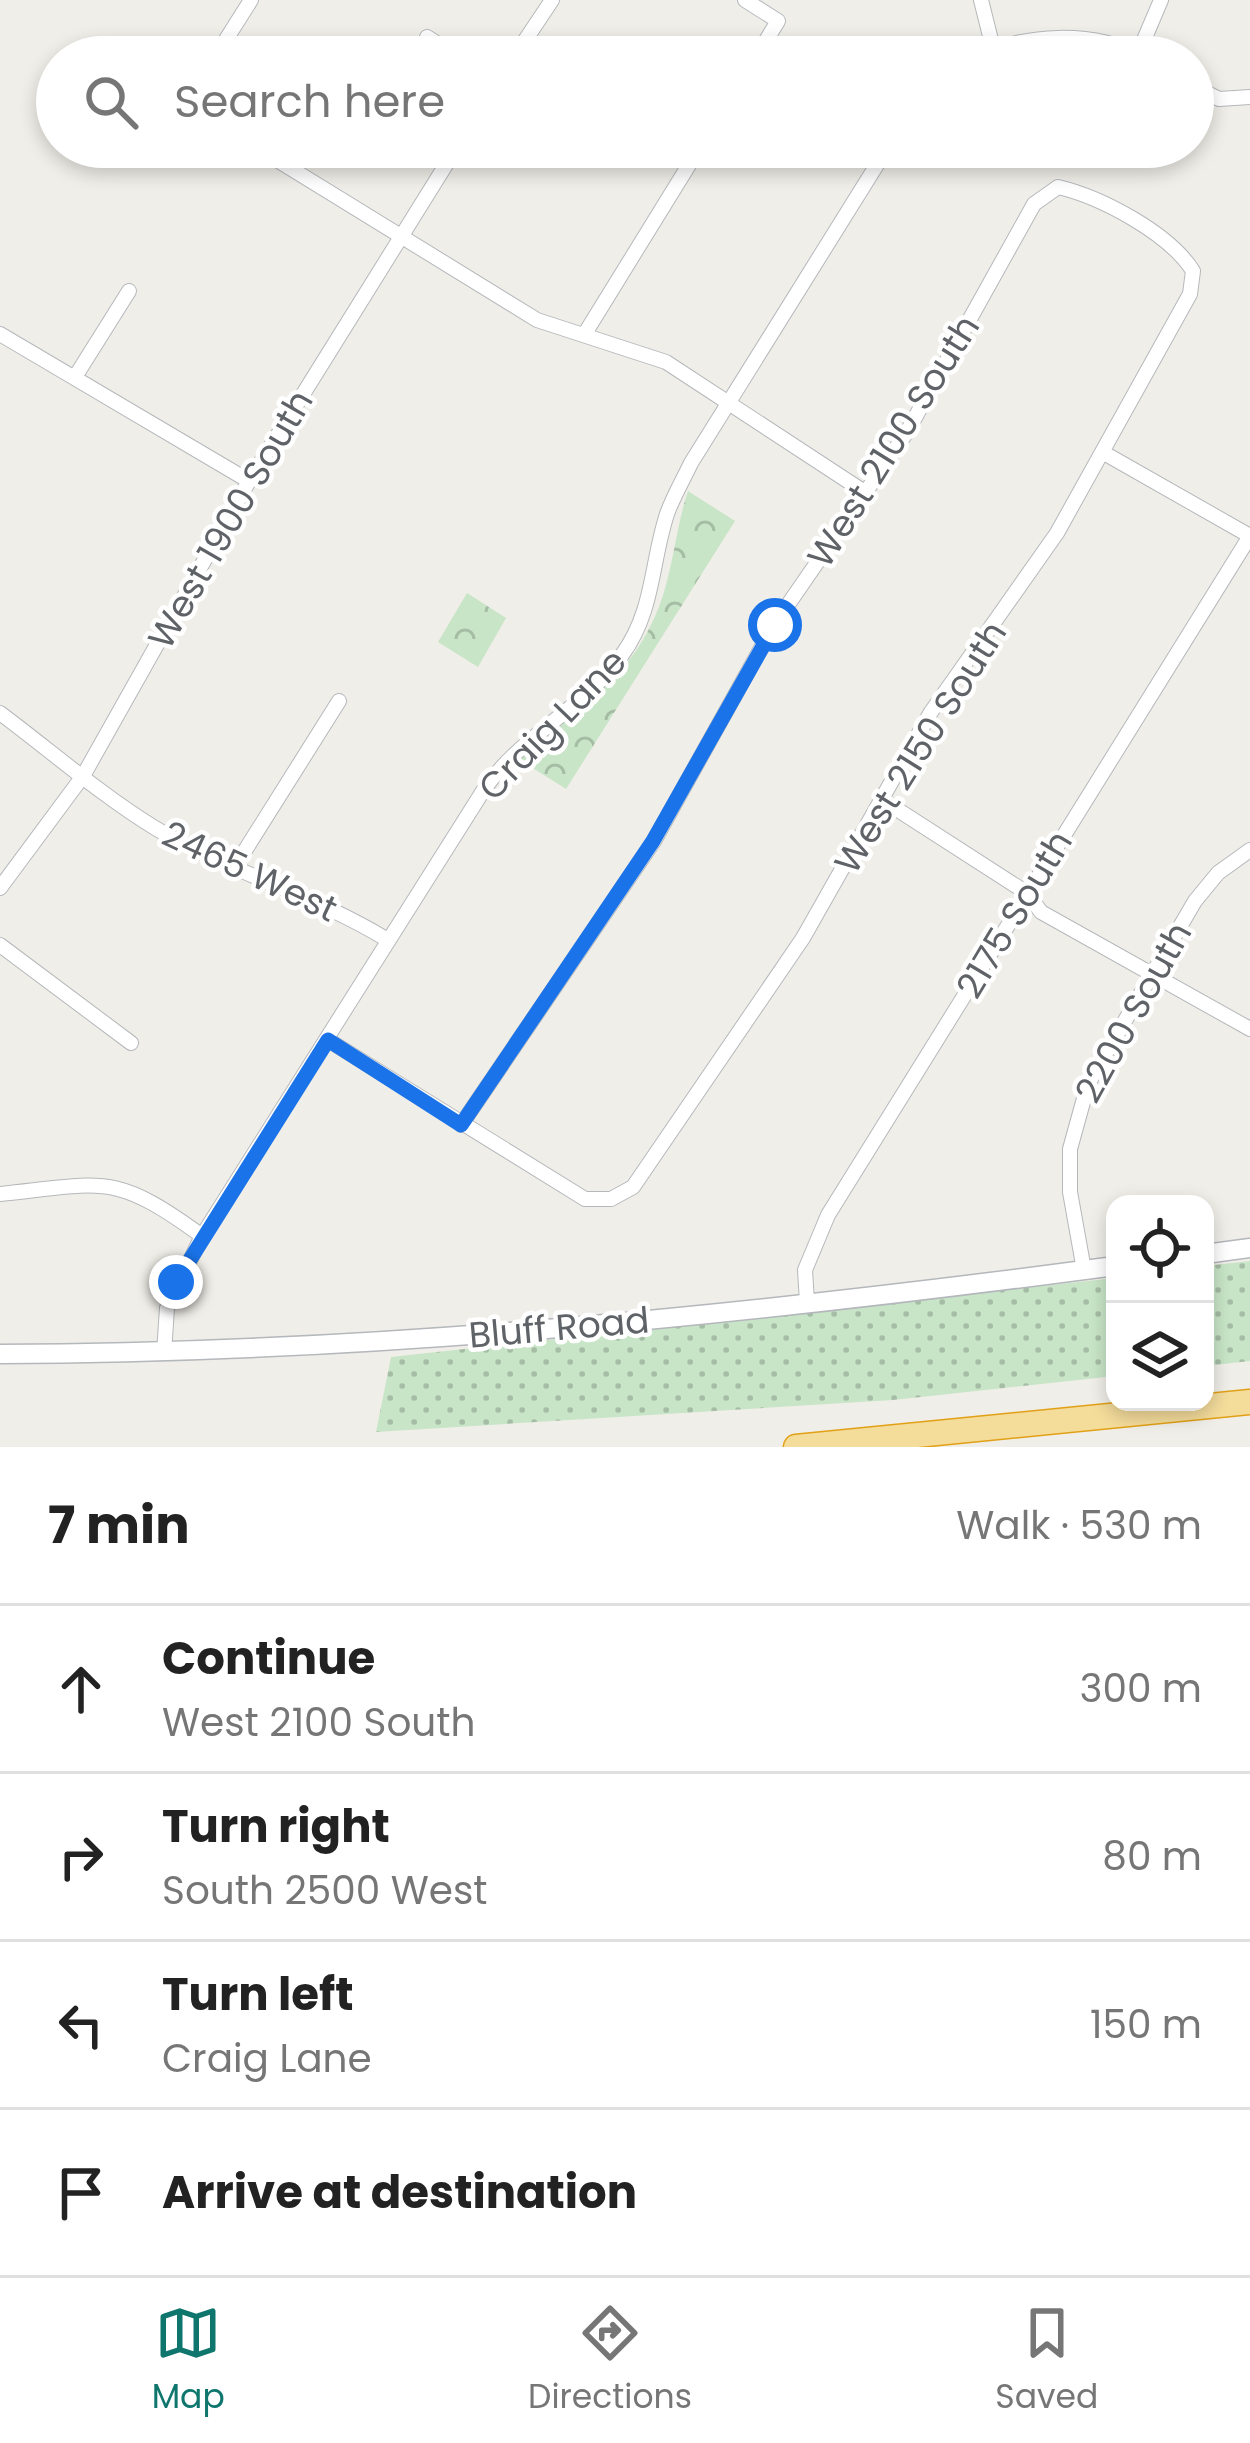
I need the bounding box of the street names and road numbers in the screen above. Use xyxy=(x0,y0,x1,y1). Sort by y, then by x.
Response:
street label: West 2100 South xyxy=(795,305,992,577)
street label: West 1900 South xyxy=(136,380,325,658)
street label: West 2150 South xyxy=(822,611,1019,883)
street label: Craig Lane xyxy=(467,637,638,812)
street label: 2465 West xyxy=(154,809,346,934)
street label: 2175 South xyxy=(944,821,1085,1008)
street label: 2200 South xyxy=(1063,913,1204,1112)
street label: Bluff Road xyxy=(467,1294,651,1361)

